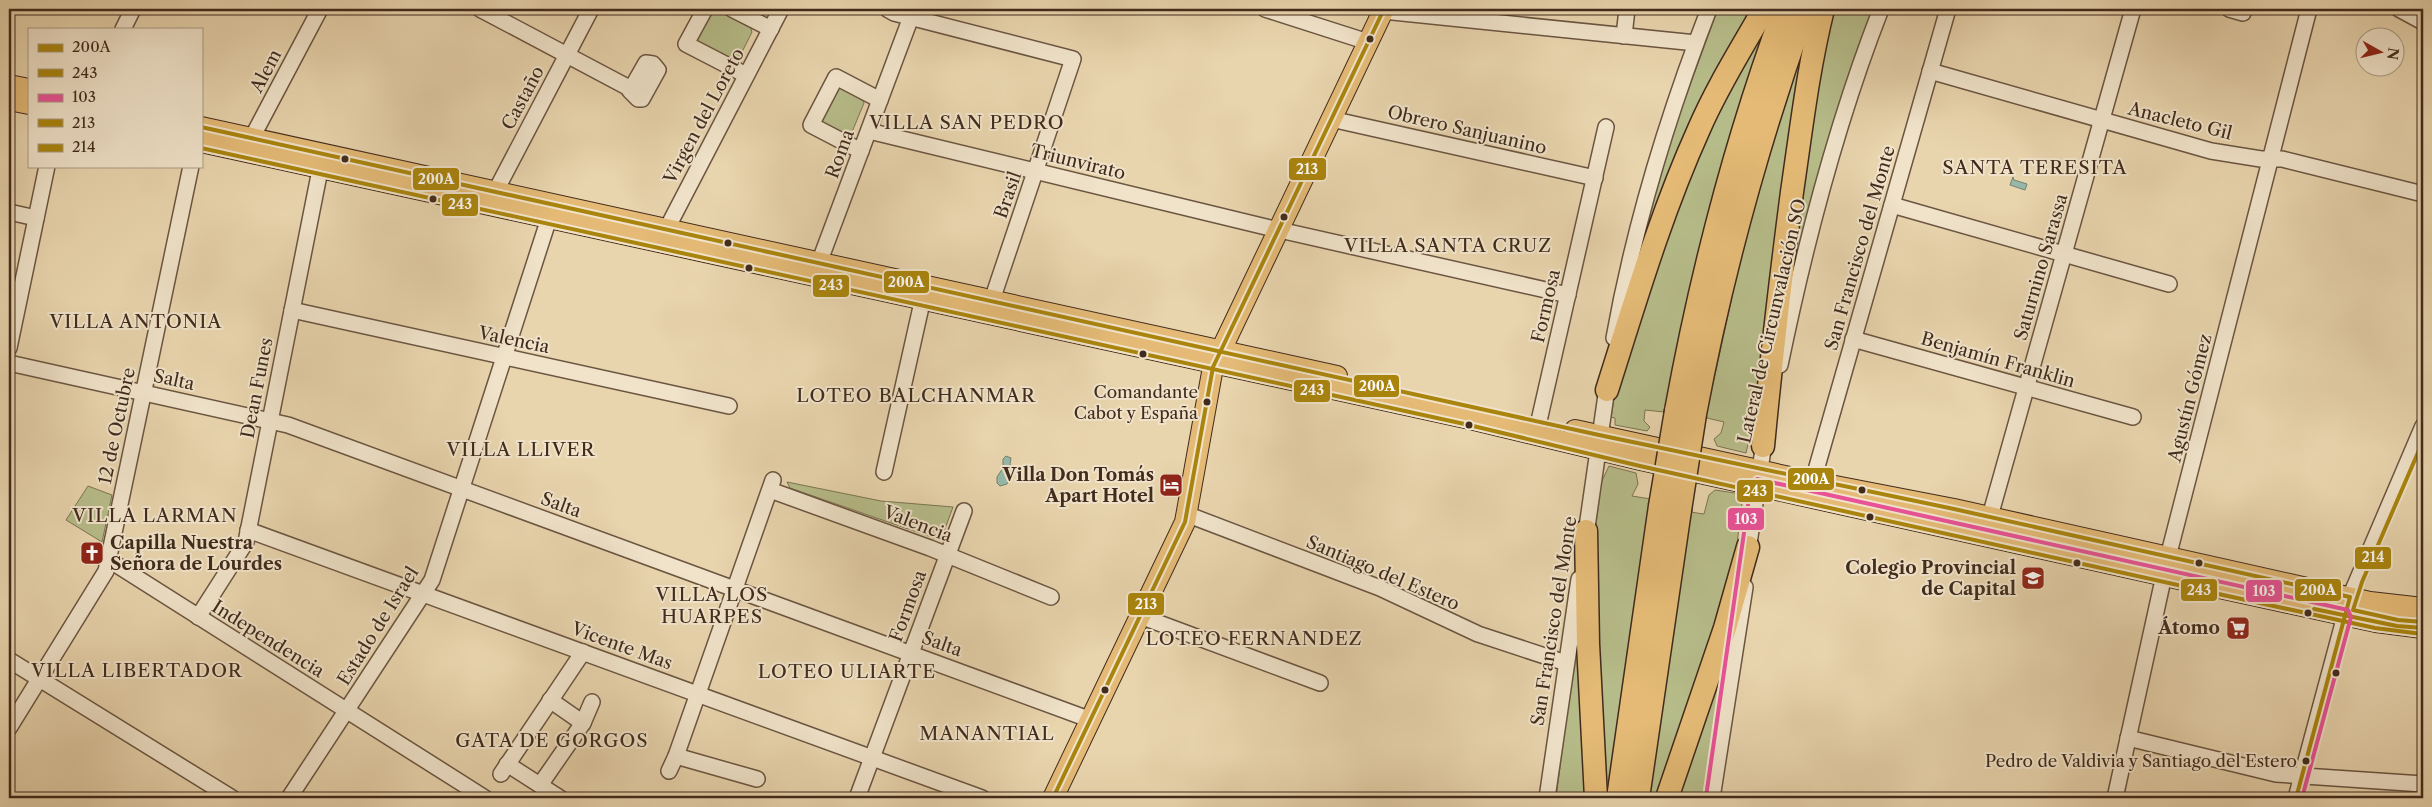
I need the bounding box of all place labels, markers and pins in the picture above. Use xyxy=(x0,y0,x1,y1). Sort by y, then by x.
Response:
unlabelled marker xyxy=(1365,34,1375,44)
unlabelled marker xyxy=(340,154,350,164)
unlabelled marker xyxy=(428,194,438,204)
unlabelled marker xyxy=(1279,212,1289,222)
unlabelled marker xyxy=(723,238,733,248)
unlabelled marker xyxy=(744,263,754,273)
unlabelled marker xyxy=(1138,349,1148,359)
place label: Comandante Cabot y España xyxy=(1074,382,1198,423)
marker: Comandante Cabot y España xyxy=(1202,397,1212,407)
unlabelled marker xyxy=(1464,420,1474,430)
place label: Villa Don Tomás Apart Hotel xyxy=(1002,464,1154,507)
hotel icon: Villa Don Tomás Apart Hotel xyxy=(1158,472,1184,498)
unlabelled marker xyxy=(1857,485,1867,495)
unlabelled marker xyxy=(1865,512,1875,522)
place label: Capilla Nuestra Señora de Lourdes xyxy=(110,532,282,575)
church icon: Capilla Nuestra Señora de Lourdes xyxy=(79,540,105,566)
place label: Colegio Provincial de Capital xyxy=(1845,557,2016,600)
unlabelled marker xyxy=(2072,558,2082,568)
unlabelled marker xyxy=(2194,558,2204,568)
school or university icon: Colegio Provincial de Capital xyxy=(2020,565,2046,591)
unlabelled marker xyxy=(2303,608,2313,618)
supermarket icon: Átomo xyxy=(2225,615,2251,641)
place label: Átomo xyxy=(2157,616,2220,639)
unlabelled marker xyxy=(2331,668,2341,678)
unlabelled marker xyxy=(1100,685,1110,695)
place label: Pedro de Valdivia y Santiago del Estero xyxy=(1985,751,2297,771)
marker: Pedro de Valdivia y Santiago del Estero xyxy=(2301,756,2311,766)

